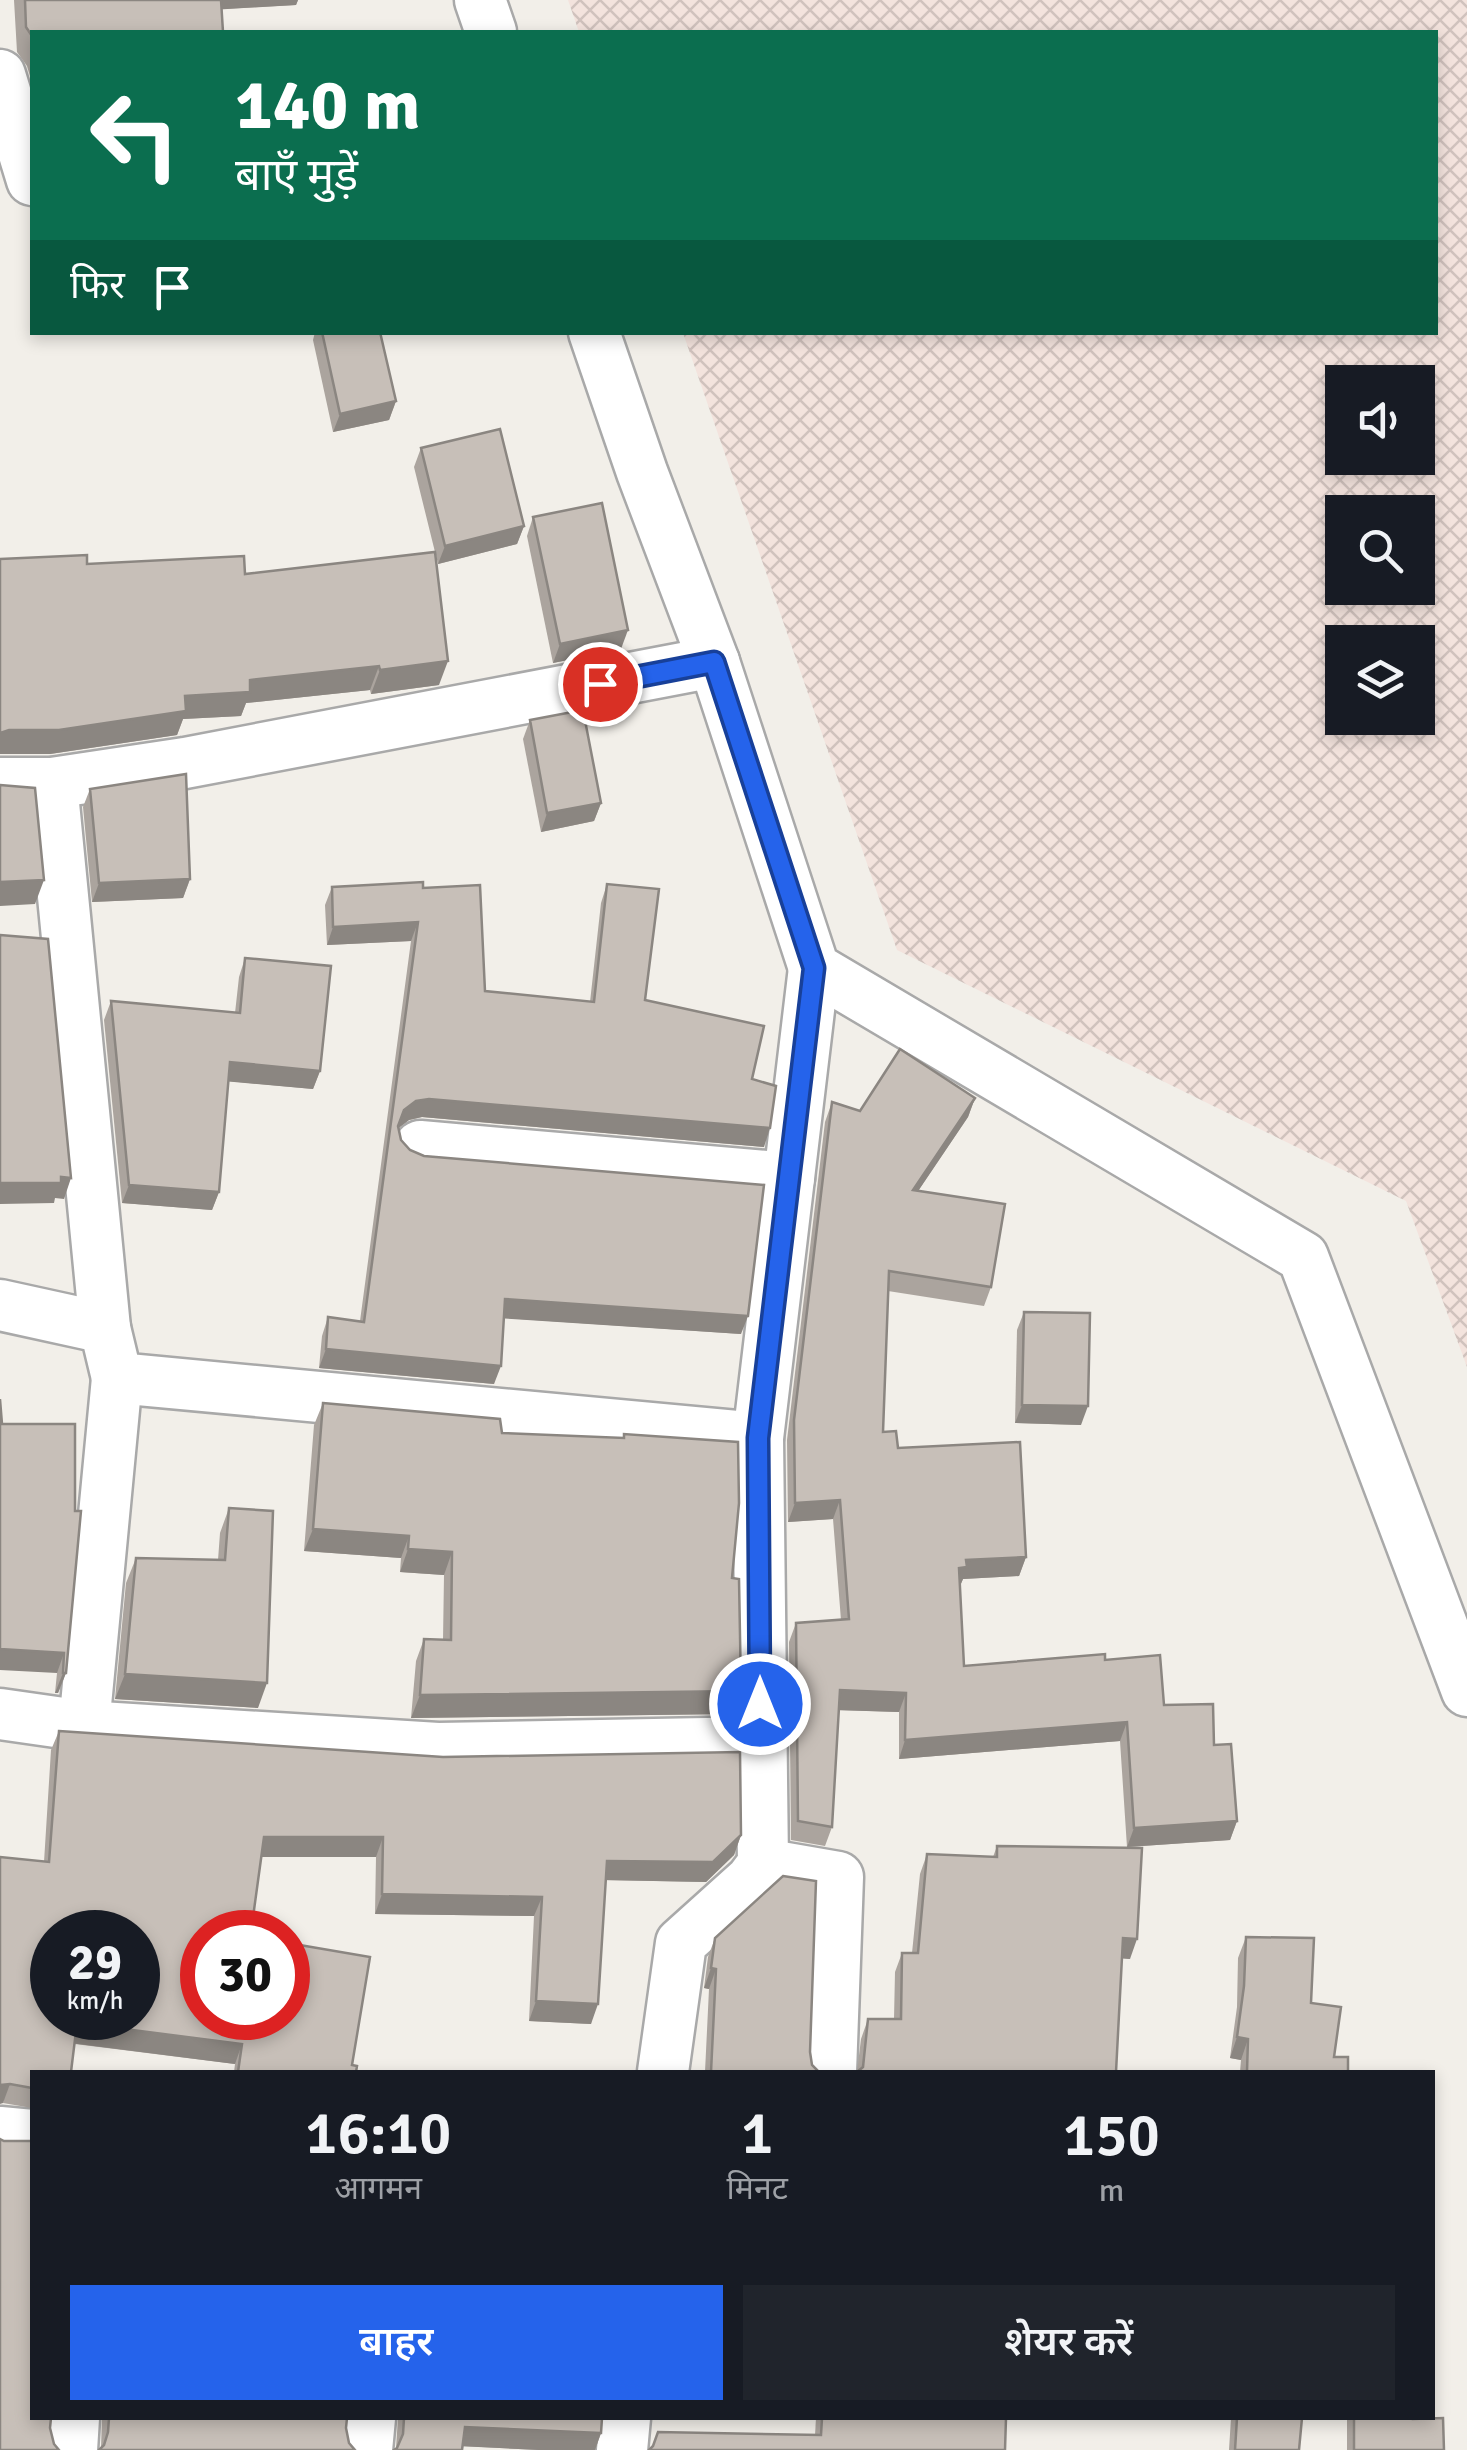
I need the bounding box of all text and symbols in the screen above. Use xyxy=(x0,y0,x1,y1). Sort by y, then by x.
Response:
text: 140 m xyxy=(235,62,420,148)
icon: left xyxy=(70,70,200,200)
text: बाएँ मुड़ें xyxy=(235,148,358,203)
icon: arrive xyxy=(145,260,200,315)
text: फिर xyxy=(70,262,125,309)
map controls xyxy=(1325,365,1435,735)
button: sound xyxy=(1325,365,1435,475)
button: search xyxy=(1325,495,1435,605)
button: layers xyxy=(1325,625,1435,735)
pin xyxy=(558,642,643,727)
icon: arrive xyxy=(573,657,628,712)
position arrow xyxy=(708,1652,812,1756)
speed limit sign: 30 xyxy=(180,1910,310,2040)
text: 29 xyxy=(68,1932,122,1994)
text: km/h xyxy=(67,1985,123,2016)
text: 16:10 xyxy=(305,2097,452,2171)
text: 1 xyxy=(741,2097,773,2171)
text: 150 xyxy=(1063,2099,1160,2173)
text: आगमन xyxy=(334,2169,422,2208)
text: मिनट xyxy=(727,2169,788,2208)
text: m xyxy=(1099,2171,1124,2210)
button: बाहर xyxy=(70,2285,723,2400)
button: शेयर करें xyxy=(743,2285,1395,2400)

